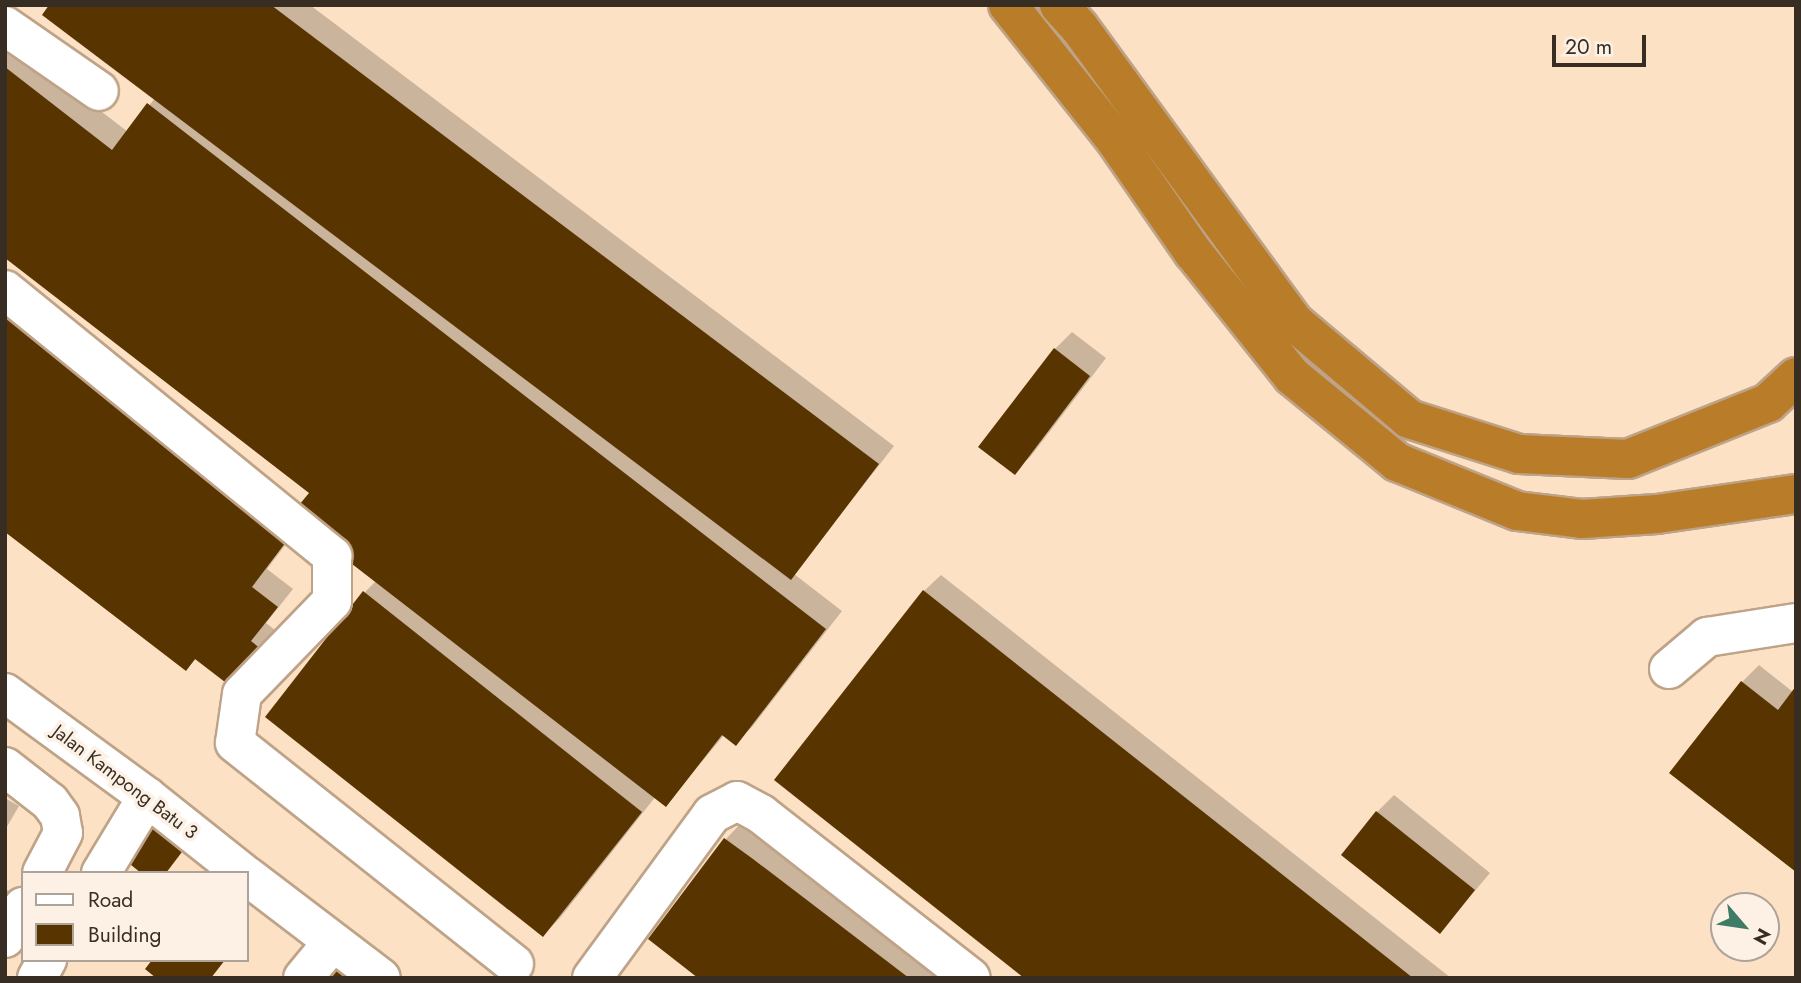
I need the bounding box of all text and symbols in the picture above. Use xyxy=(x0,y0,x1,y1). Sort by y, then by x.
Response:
scale bar xyxy=(1556,21,1650,65)
text: 20 m xyxy=(1565,32,1612,62)
street label: Jalan Kampong Batu 3 xyxy=(48,720,202,844)
legend xyxy=(21,871,248,962)
text: Road xyxy=(88,885,133,915)
north arrow xyxy=(1710,892,1780,962)
text: Building xyxy=(88,920,161,950)
text: N xyxy=(1747,923,1778,950)

